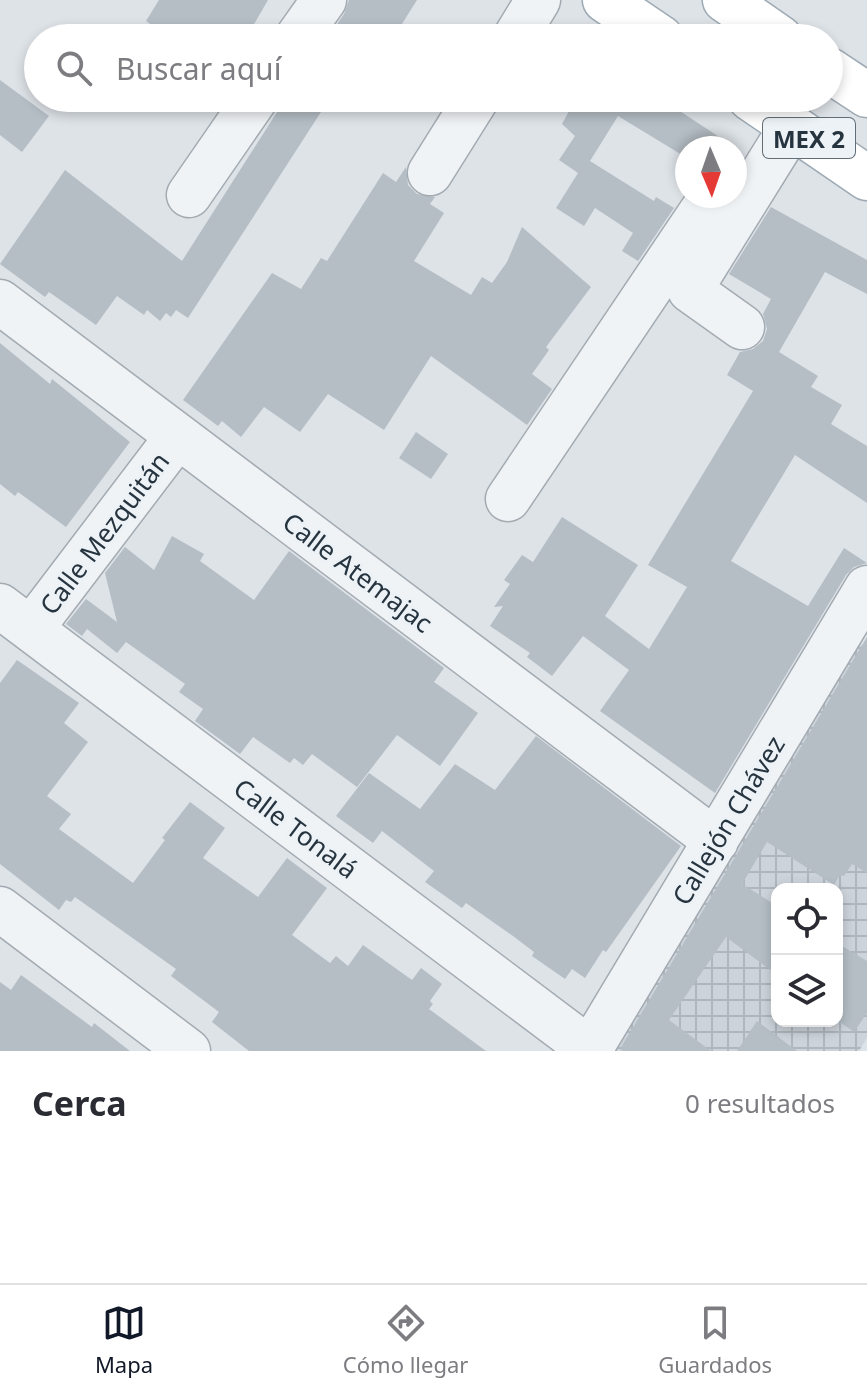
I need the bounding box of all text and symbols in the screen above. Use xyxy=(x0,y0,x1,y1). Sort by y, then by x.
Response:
search box xyxy=(24,24,843,112)
icon: search xyxy=(52,46,96,90)
text: Buscar aquí xyxy=(116,48,281,89)
road number: MEX 2 xyxy=(763,118,855,158)
north arrow xyxy=(675,136,747,208)
street label: Calle Mezquitán xyxy=(31,444,177,622)
street label: Calle Atemajac xyxy=(276,504,440,640)
street label: Callejón Chávez xyxy=(663,729,793,911)
street label: Calle Tonalá xyxy=(227,770,365,886)
map controls xyxy=(771,883,843,1027)
button: locate xyxy=(771,883,843,955)
button: layers xyxy=(771,955,843,1027)
text: Cerca xyxy=(32,1080,127,1126)
text: 0 resultados xyxy=(685,1085,835,1121)
tab: Mapa xyxy=(95,1301,153,1379)
tab: Cómo llegar xyxy=(343,1301,468,1379)
tab: Guardados xyxy=(658,1301,772,1379)

